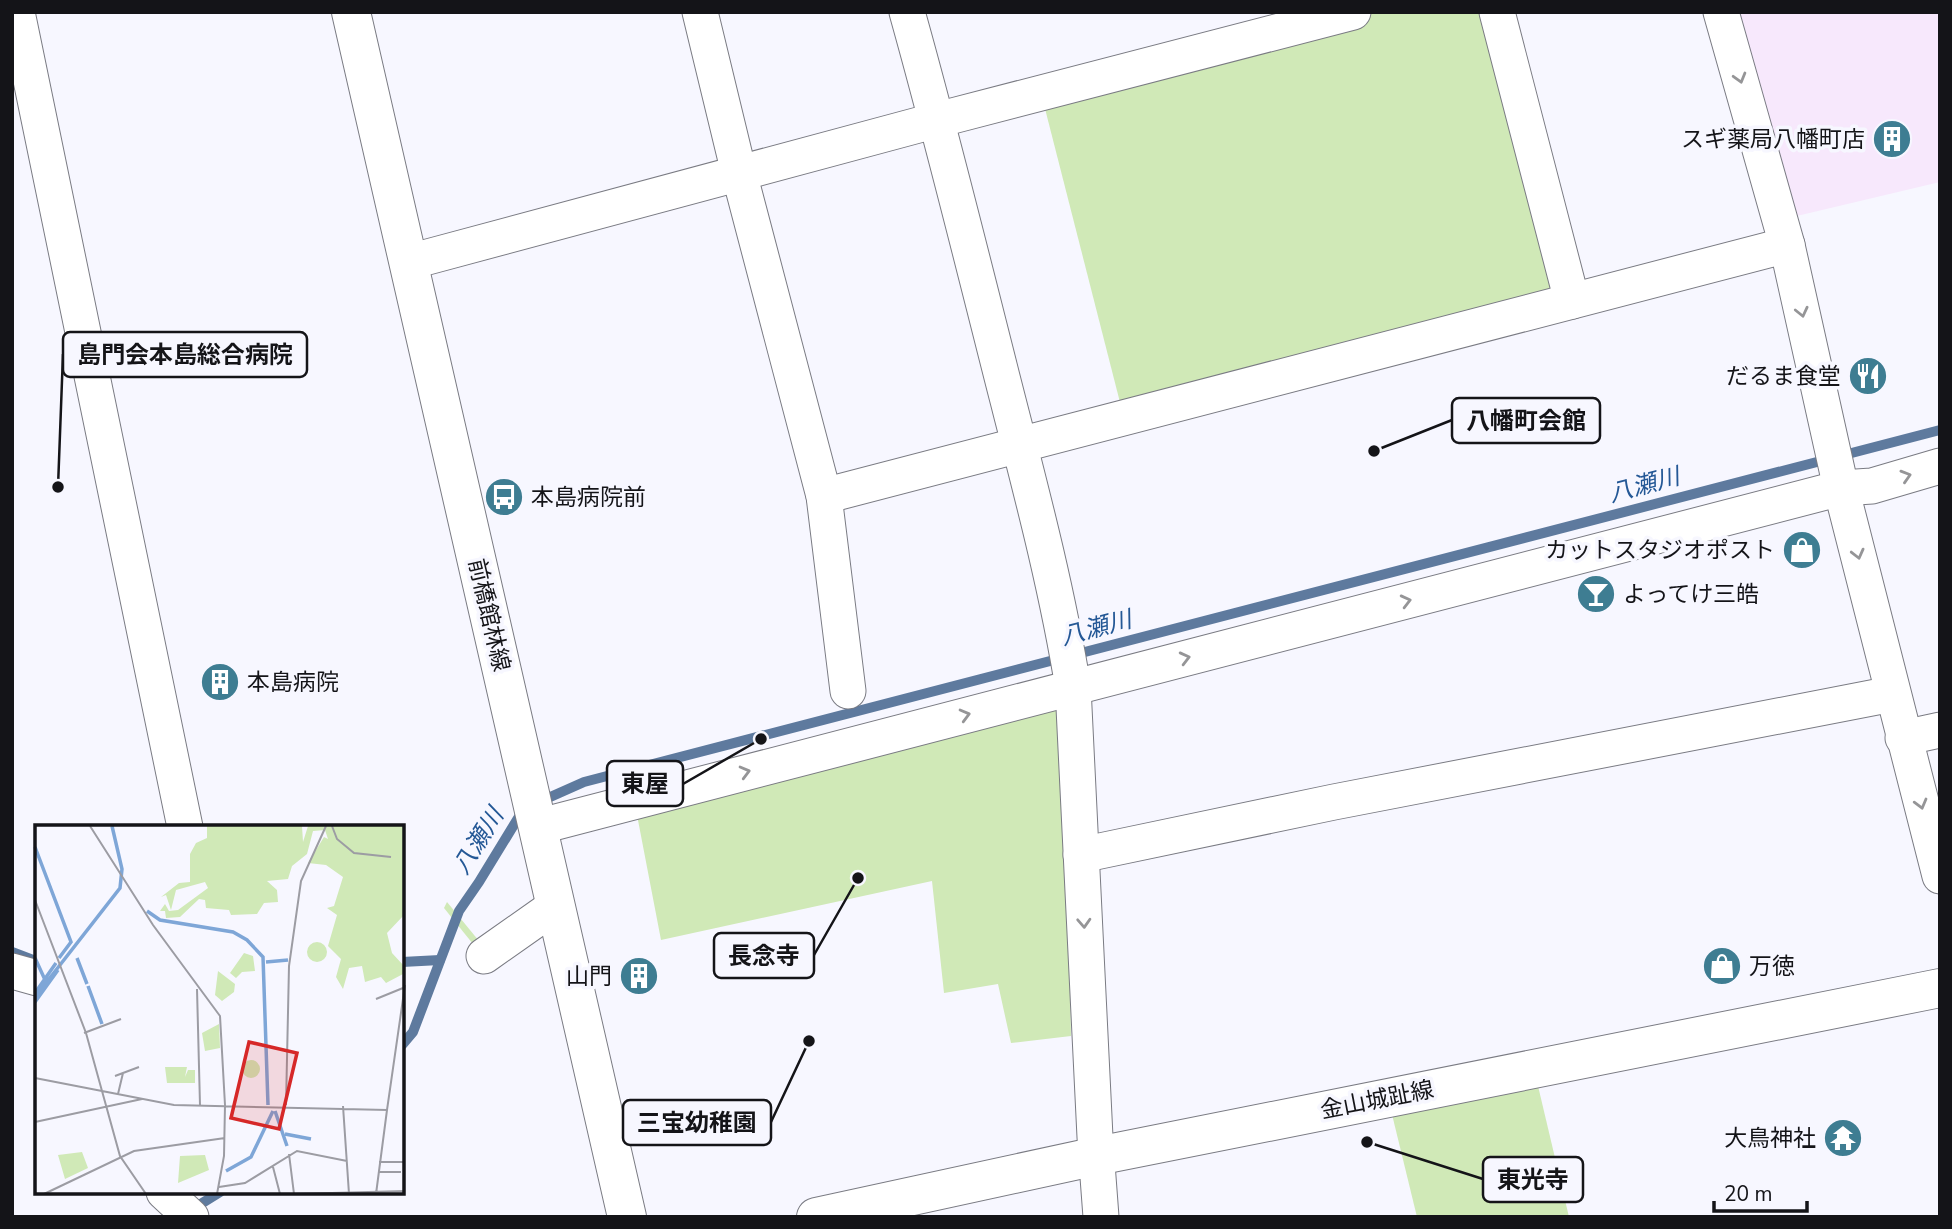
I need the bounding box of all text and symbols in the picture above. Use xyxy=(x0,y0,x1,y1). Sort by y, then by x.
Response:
one-way arrow xyxy=(1731,72,1746,84)
building icon: スギ薬局八幡町店 xyxy=(1871,118,1913,160)
place label: スギ薬局八幡町店 xyxy=(1681,124,1865,155)
one-way arrow xyxy=(1793,306,1808,318)
callout: 島門会本島総合病院 xyxy=(63,332,307,377)
text: 島門会本島総合病院 xyxy=(77,339,293,371)
restaurant icon: だるま食堂 xyxy=(1847,355,1889,397)
place label: だるま食堂 xyxy=(1726,361,1841,392)
callout: 八幡町会館 xyxy=(1452,398,1600,443)
text: 八幡町会館 xyxy=(1466,405,1586,437)
water label: 八瀬川 xyxy=(1605,459,1686,510)
one-way arrow xyxy=(1900,469,1912,484)
bus stop icon: 本島病院前 xyxy=(483,476,525,518)
place label: 本島病院前 xyxy=(531,482,646,513)
shop icon: カットスタジオポスト xyxy=(1781,529,1823,571)
place label: カットスタジオポスト xyxy=(1545,535,1775,566)
one-way arrow xyxy=(1850,548,1864,560)
street label: 前橋館林線 xyxy=(461,555,517,675)
bar icon: よってけ三皓 xyxy=(1575,573,1617,615)
place label: よってけ三皓 xyxy=(1623,579,1759,610)
one-way arrow xyxy=(1399,595,1411,609)
water label: 八瀬川 xyxy=(1057,602,1138,653)
one-way arrow xyxy=(1179,652,1191,666)
building icon: 本島病院 xyxy=(199,661,241,703)
place label: 本島病院 xyxy=(247,667,339,698)
one-way arrow xyxy=(959,709,971,723)
callout: 東屋 xyxy=(607,761,683,806)
one-way arrow xyxy=(739,766,751,780)
text: 東屋 xyxy=(621,768,669,800)
one-way arrow xyxy=(1913,798,1927,810)
water label: 八瀬川 xyxy=(445,799,512,880)
inset map xyxy=(35,825,404,1194)
one-way arrow xyxy=(1077,918,1092,929)
callout: 長念寺 xyxy=(714,933,814,978)
text: 長念寺 xyxy=(728,940,800,972)
shop icon: 万徳 xyxy=(1701,945,1743,987)
place label: 万徳 xyxy=(1749,951,1795,982)
building icon: 山門 xyxy=(618,955,660,997)
place label: 山門 xyxy=(566,961,612,992)
street label: 金山城趾線 xyxy=(1318,1074,1436,1126)
callout: 三宝幼稚園 xyxy=(623,1100,771,1145)
text: 三宝幼稚園 xyxy=(637,1107,757,1139)
temple icon: 大鳥神社 xyxy=(1822,1117,1864,1159)
place label: 大鳥神社 xyxy=(1724,1123,1816,1154)
callout: 東光寺 xyxy=(1483,1157,1583,1202)
text: 東光寺 xyxy=(1497,1164,1569,1196)
scale bar xyxy=(1714,1170,1807,1214)
text: 20 m xyxy=(1724,1180,1773,1208)

